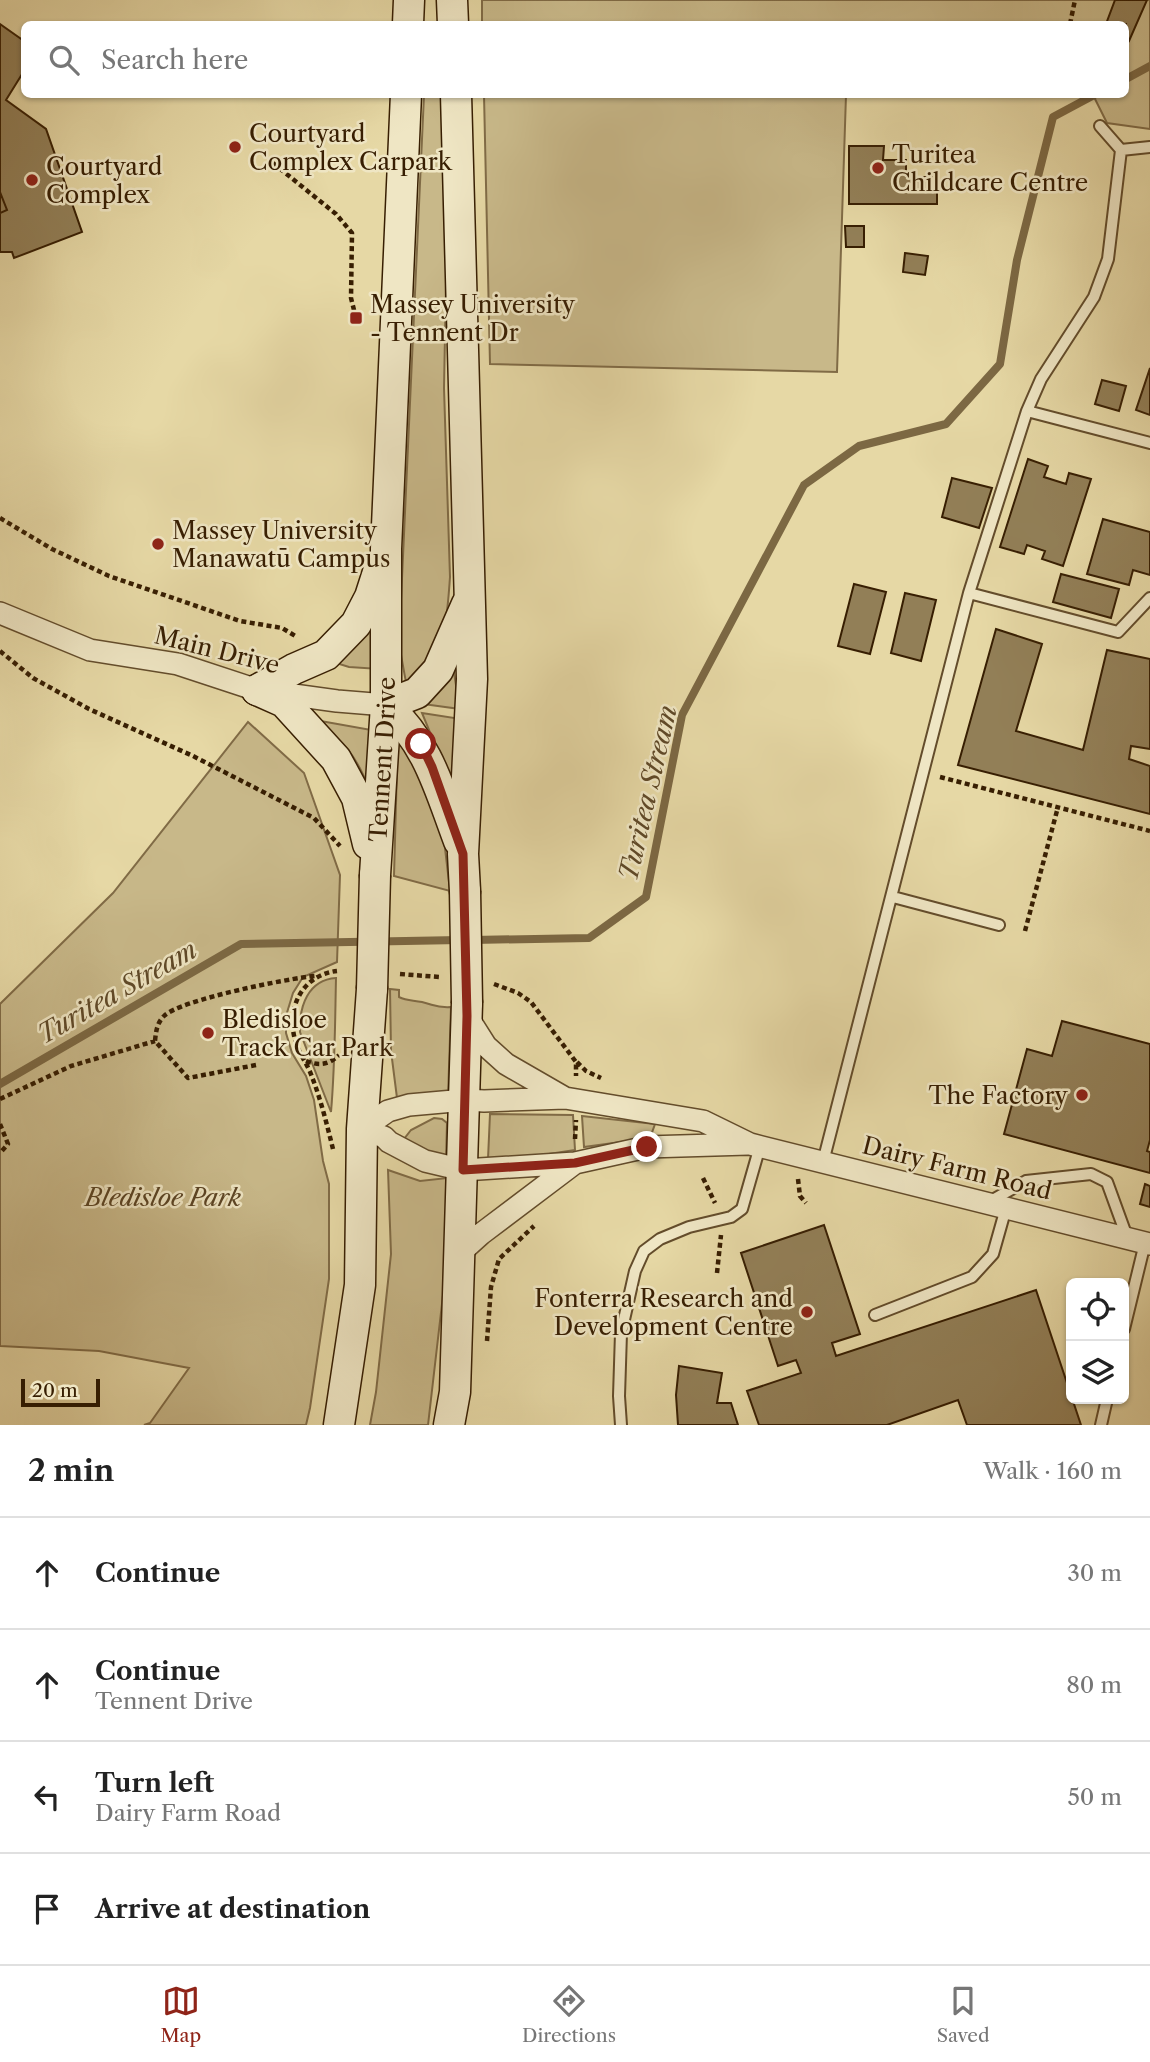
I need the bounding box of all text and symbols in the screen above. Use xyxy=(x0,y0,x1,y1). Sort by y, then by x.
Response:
search box xyxy=(21,21,1129,98)
icon: search xyxy=(45,41,83,79)
text: Search here xyxy=(101,44,248,76)
place label: Courtyard Complex Carpark xyxy=(249,119,453,176)
marker: Courtyard Complex Carpark xyxy=(227,139,243,155)
place label: Turitea Childcare Centre xyxy=(892,140,1088,197)
place label: Courtyard Complex xyxy=(46,152,163,209)
marker: Turitea Childcare Centre xyxy=(870,160,886,176)
marker: Courtyard Complex xyxy=(24,172,40,188)
place label: Massey University - Tennent Dr xyxy=(370,290,576,347)
marker: Massey University - Tennent Dr xyxy=(348,310,364,326)
place label: Massey University Manawatū Campus xyxy=(172,516,390,573)
marker: Massey University Manawatū Campus xyxy=(150,536,166,552)
street label: Main Drive xyxy=(151,620,283,680)
street label: Tennent Drive xyxy=(363,677,401,842)
water label: Turitea Stream xyxy=(612,702,684,884)
route start xyxy=(405,728,436,759)
water label: Turitea Stream xyxy=(31,933,203,1051)
place label: Bledisloe Track Car Park xyxy=(222,1005,394,1062)
marker: Bledisloe Track Car Park xyxy=(200,1025,216,1041)
place label: The Factory xyxy=(928,1081,1069,1110)
marker: The Factory xyxy=(1074,1087,1090,1103)
street label: Dairy Farm Road xyxy=(859,1130,1055,1206)
route end xyxy=(631,1131,662,1162)
park label: Bledisloe Park xyxy=(83,1183,241,1212)
map controls xyxy=(1066,1278,1129,1404)
button: locate xyxy=(1066,1278,1129,1341)
place label: Fonterra Research and Development Centre xyxy=(534,1284,793,1341)
marker: Fonterra Research and Development Centre xyxy=(799,1304,815,1320)
button: layers xyxy=(1066,1341,1129,1404)
scale bar xyxy=(21,1376,100,1408)
text: 20 m xyxy=(32,1379,78,1402)
text: 2 min xyxy=(28,1452,114,1489)
text: Walk · 160 m xyxy=(983,1457,1122,1485)
icon: ahead xyxy=(28,1554,66,1592)
text: Continue xyxy=(95,1557,220,1589)
text: 30 m xyxy=(1067,1559,1122,1587)
text: Continue xyxy=(95,1655,220,1687)
icon: ahead xyxy=(28,1666,66,1704)
text: 80 m xyxy=(1066,1671,1122,1699)
text: Tennent Drive xyxy=(95,1687,253,1715)
text: Turn left xyxy=(95,1767,214,1799)
icon: left xyxy=(28,1778,66,1816)
text: 50 m xyxy=(1067,1783,1122,1811)
text: Dairy Farm Road xyxy=(95,1799,281,1827)
icon: arrive xyxy=(28,1890,66,1928)
text: Arrive at destination xyxy=(95,1893,370,1925)
tab: Map xyxy=(160,1982,201,2047)
tab: Directions xyxy=(522,1982,616,2047)
tab: Saved xyxy=(937,1982,990,2047)

